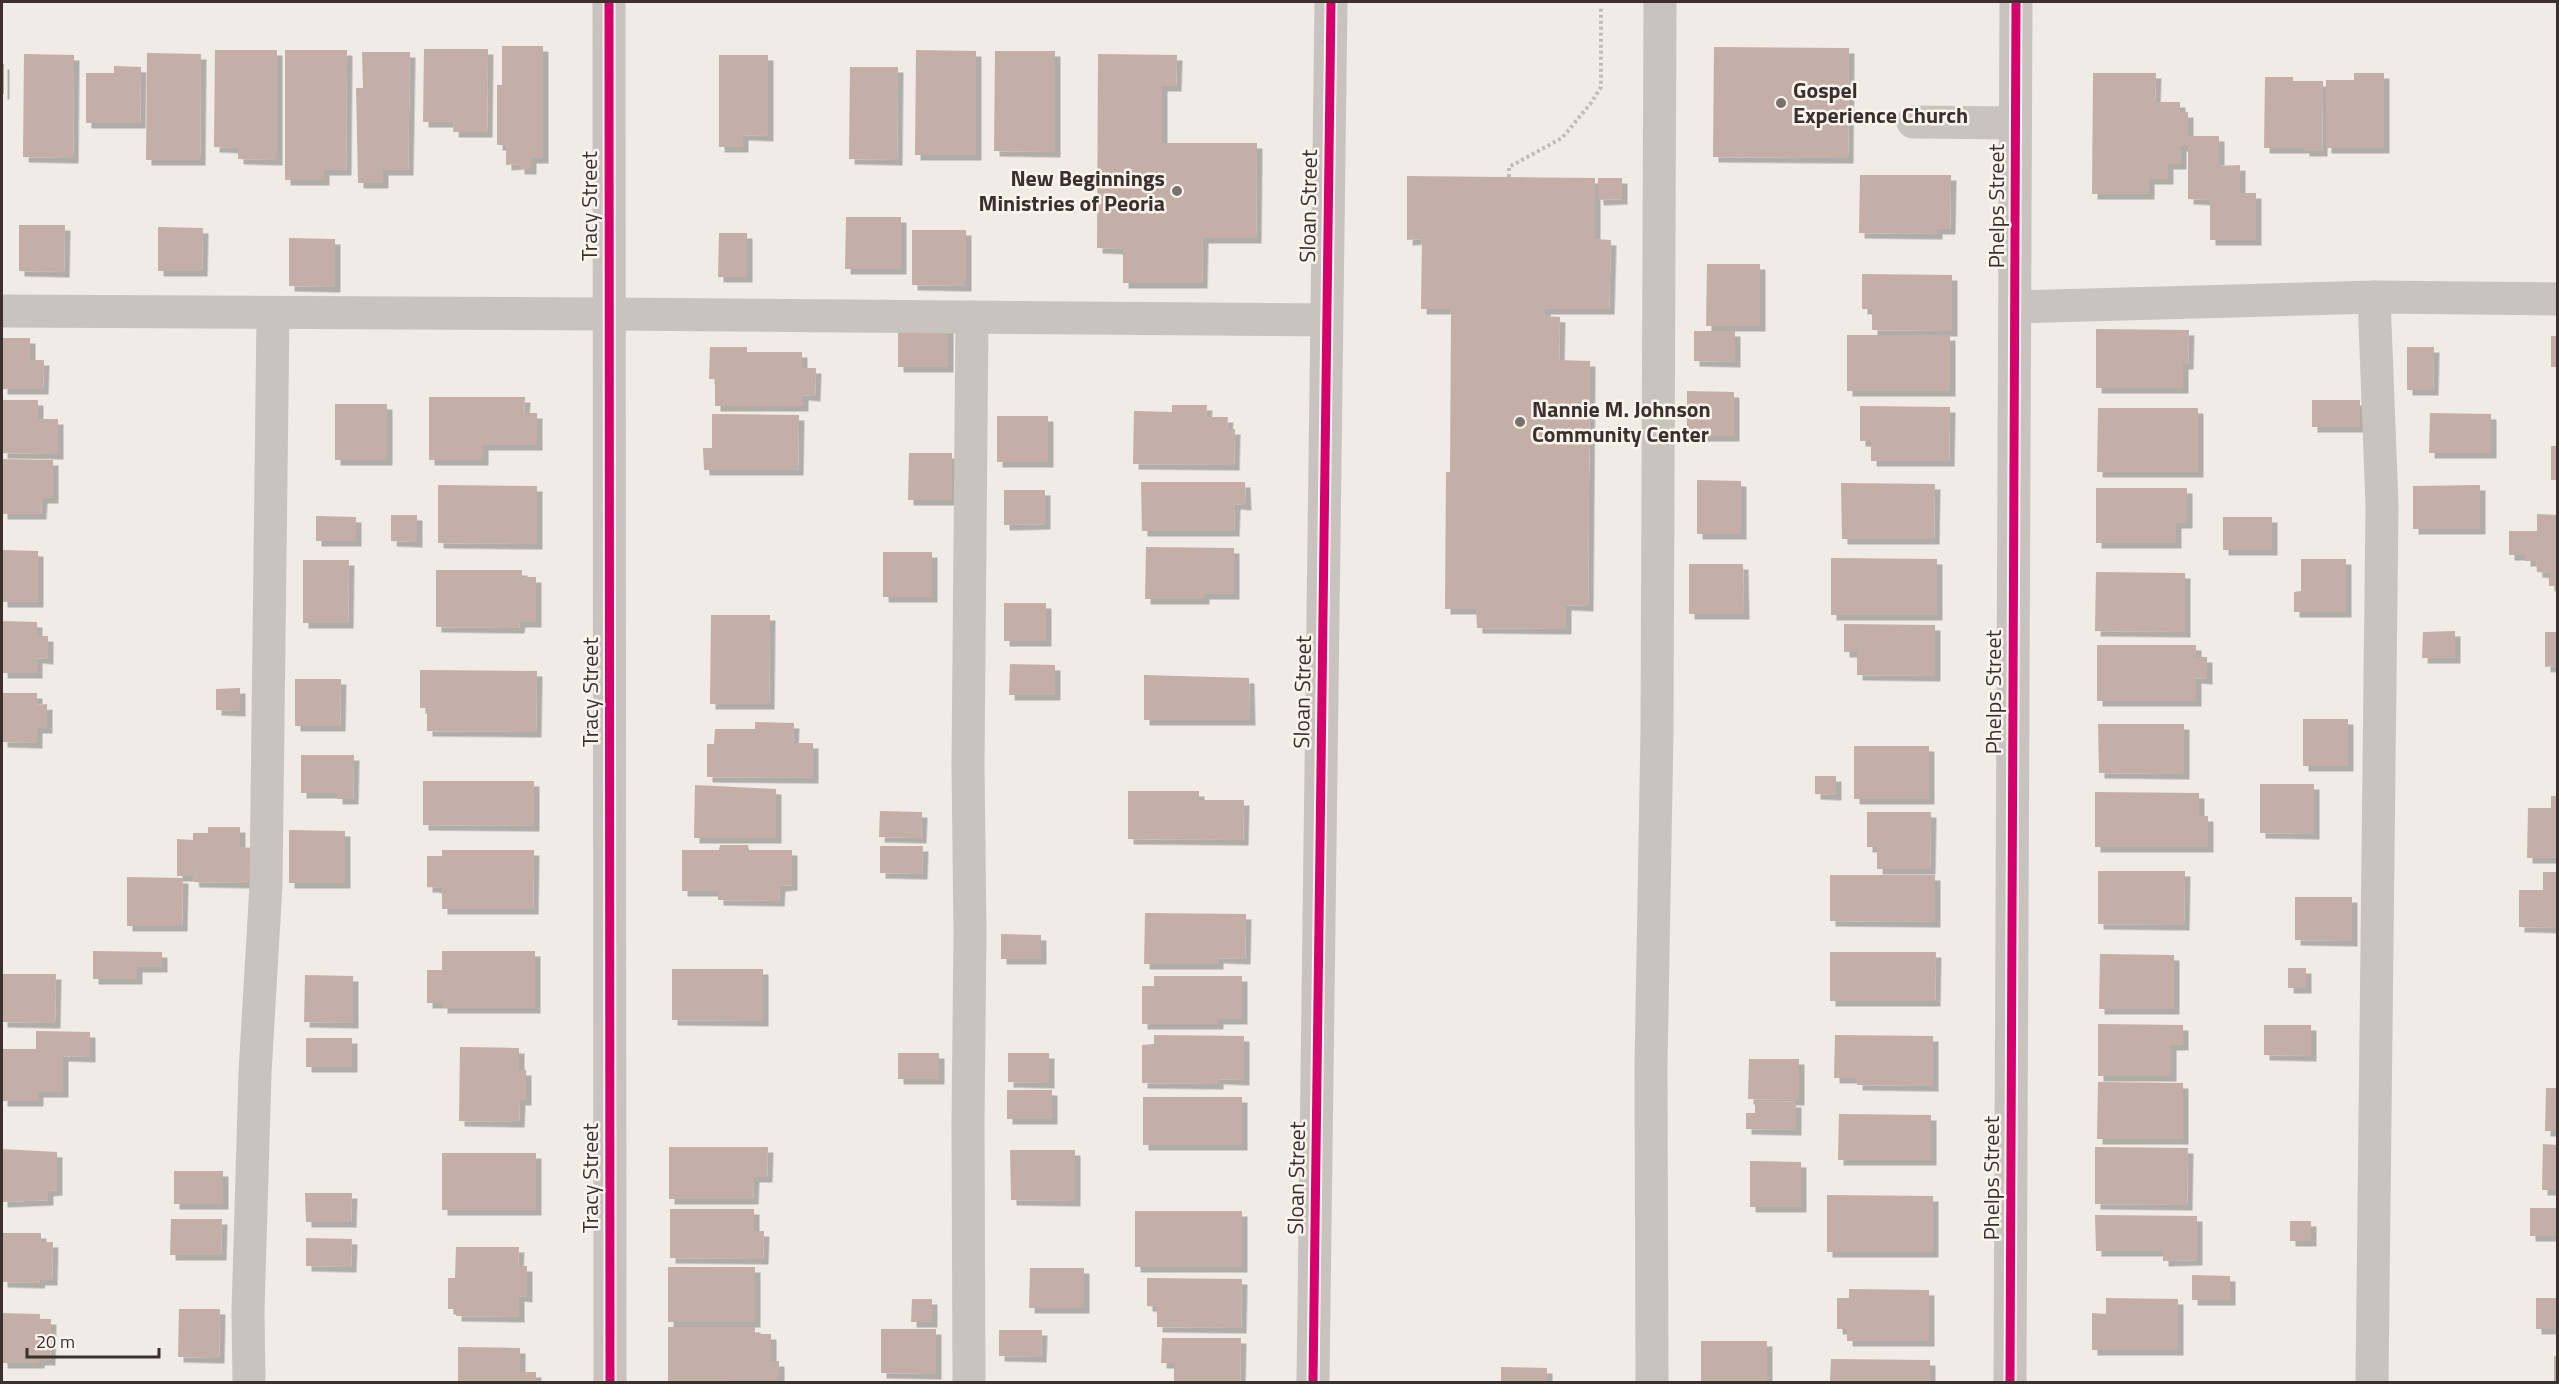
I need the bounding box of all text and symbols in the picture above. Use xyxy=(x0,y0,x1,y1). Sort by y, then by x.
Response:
place label: Gospel Experience Church xyxy=(1793,73,1968,132)
marker: Gospel Experience Church xyxy=(1774,96,1788,110)
street label: Phelps Street xyxy=(1979,144,2013,268)
street label: Sloan Street xyxy=(1290,149,1326,263)
street label: Tracy Street xyxy=(572,151,606,261)
place label: New Beginnings Ministries of Peoria xyxy=(979,161,1165,220)
marker: New Beginnings Ministries of Peoria xyxy=(1170,184,1184,198)
place label: Nannie M. Johnson Community Center xyxy=(1532,392,1711,451)
marker: Nannie M. Johnson Community Center xyxy=(1513,415,1527,429)
street label: Phelps Street xyxy=(1976,630,2010,754)
street label: Sloan Street xyxy=(1284,635,1320,749)
street label: Tracy Street xyxy=(573,637,607,747)
street label: Phelps Street xyxy=(1974,1116,2008,1240)
street label: Sloan Street xyxy=(1278,1121,1314,1235)
street label: Tracy Street xyxy=(573,1123,607,1233)
scale bar xyxy=(27,1321,159,1359)
text: 20 m xyxy=(36,1328,75,1355)

